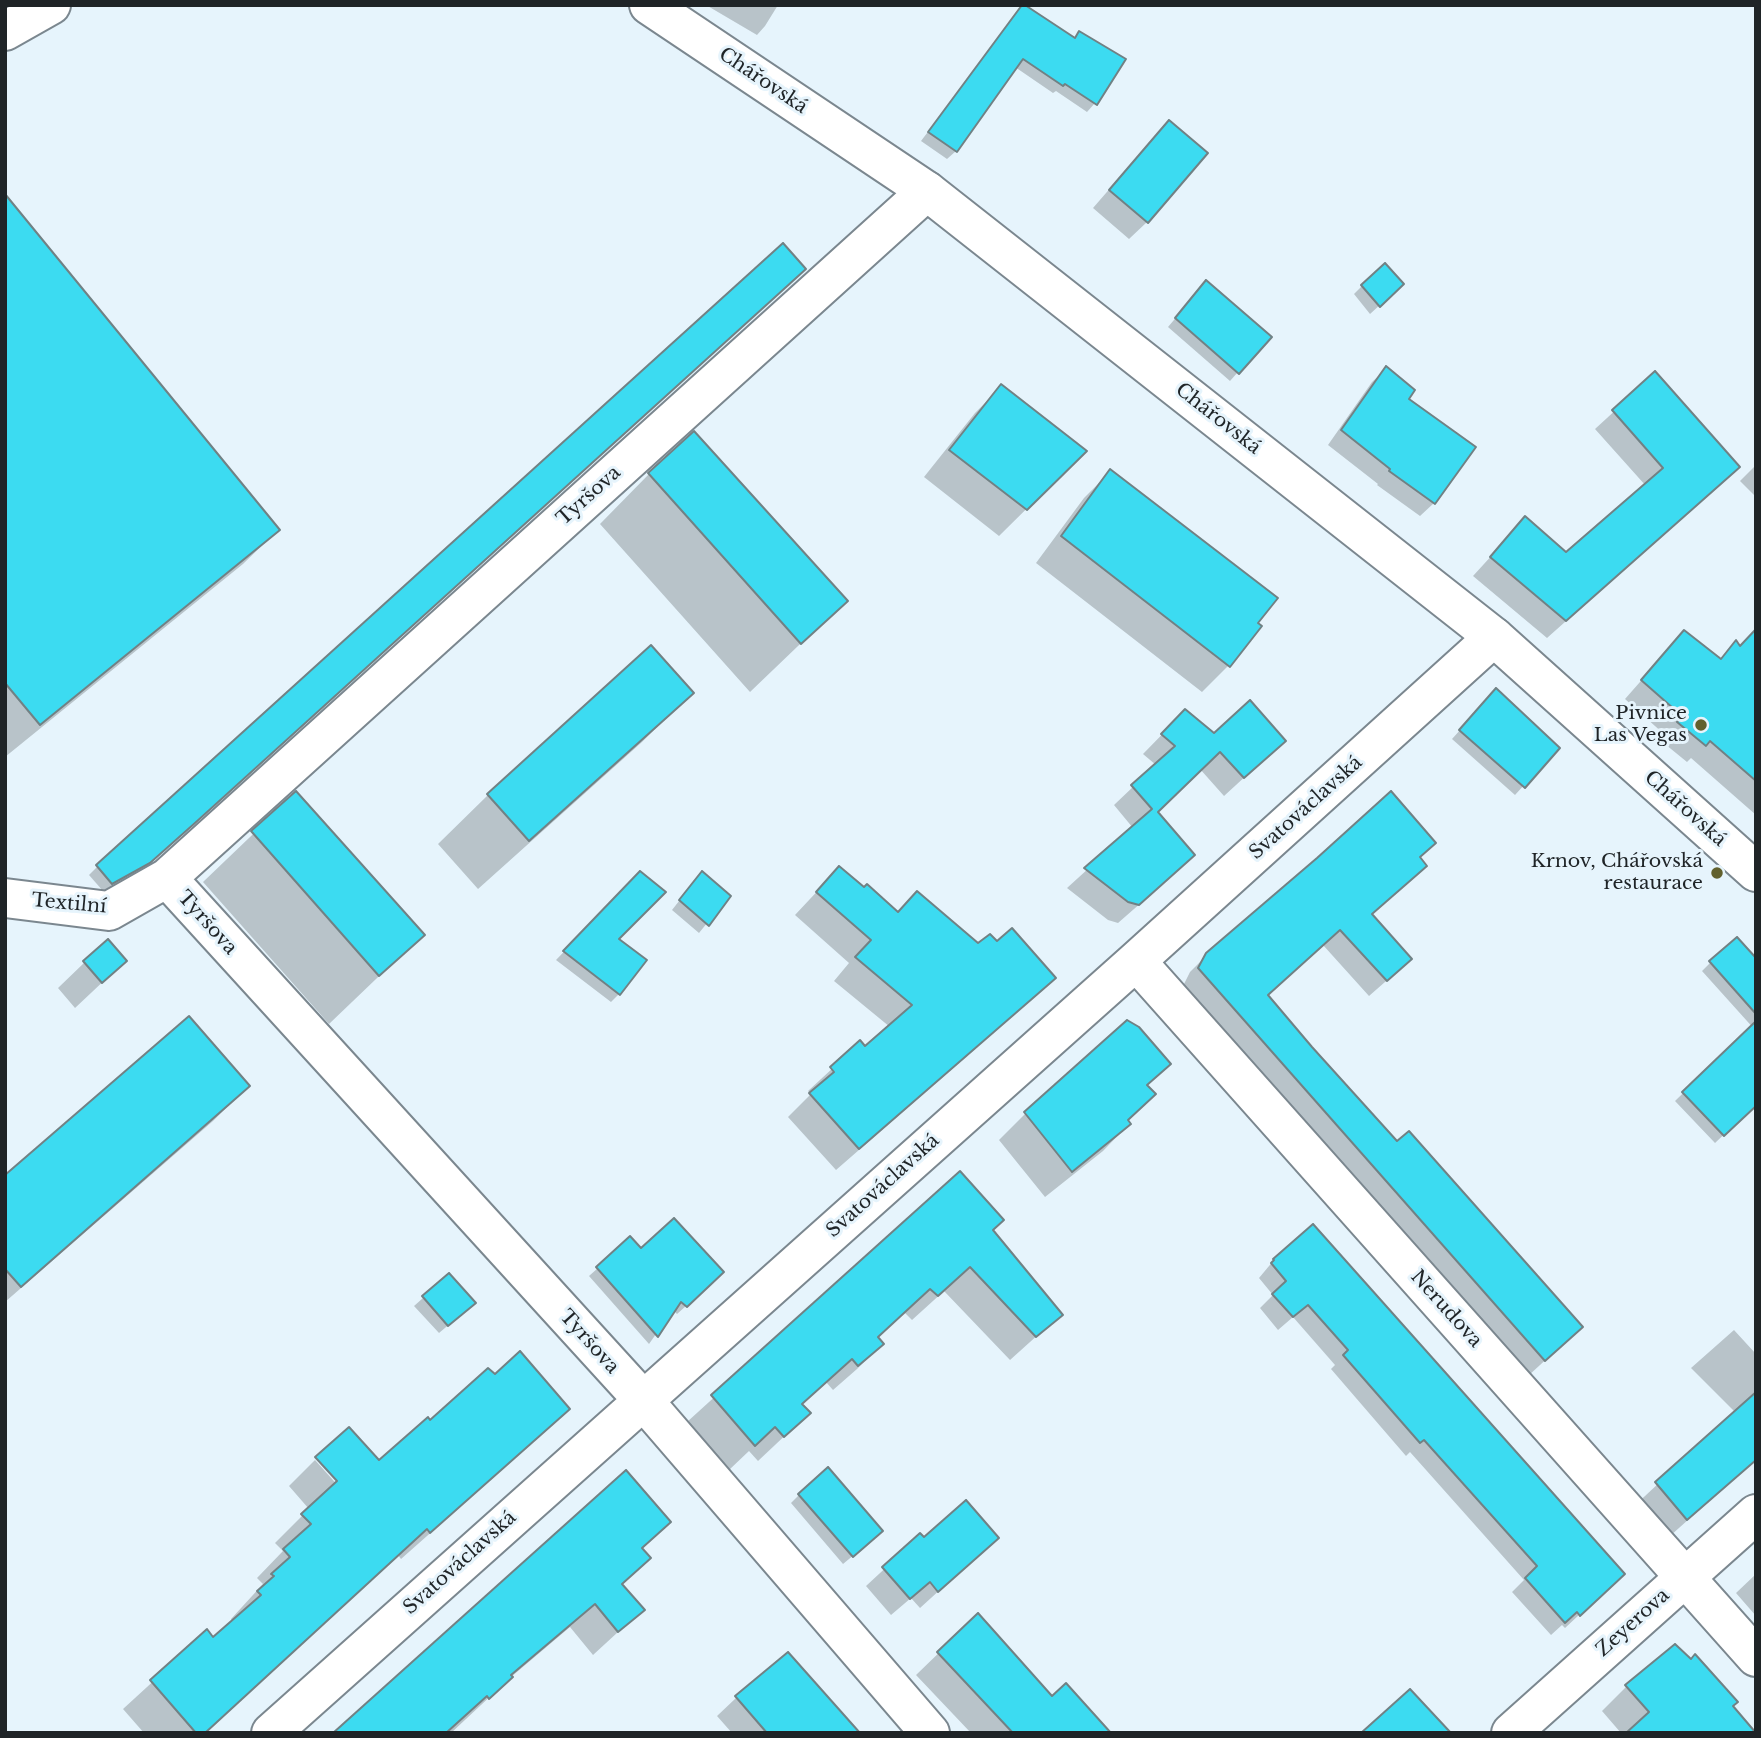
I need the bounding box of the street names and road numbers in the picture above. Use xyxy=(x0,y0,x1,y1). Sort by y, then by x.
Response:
street label: Chářovská xyxy=(714,43,812,119)
street label: Chářovská xyxy=(1171,379,1265,459)
street label: Tyršova xyxy=(552,462,626,530)
street label: Svatováclavská xyxy=(1245,751,1367,865)
street label: Chářovská xyxy=(1639,766,1731,852)
street label: Tyršova xyxy=(173,886,241,960)
street label: Textilní xyxy=(31,889,107,919)
street label: Svatováclavská xyxy=(822,1129,944,1243)
street label: Nerudova xyxy=(1405,1266,1487,1352)
street label: Tyršova xyxy=(555,1305,623,1379)
street label: Svatováclavská xyxy=(399,1506,521,1620)
street label: Zeyerova xyxy=(1592,1584,1674,1662)

